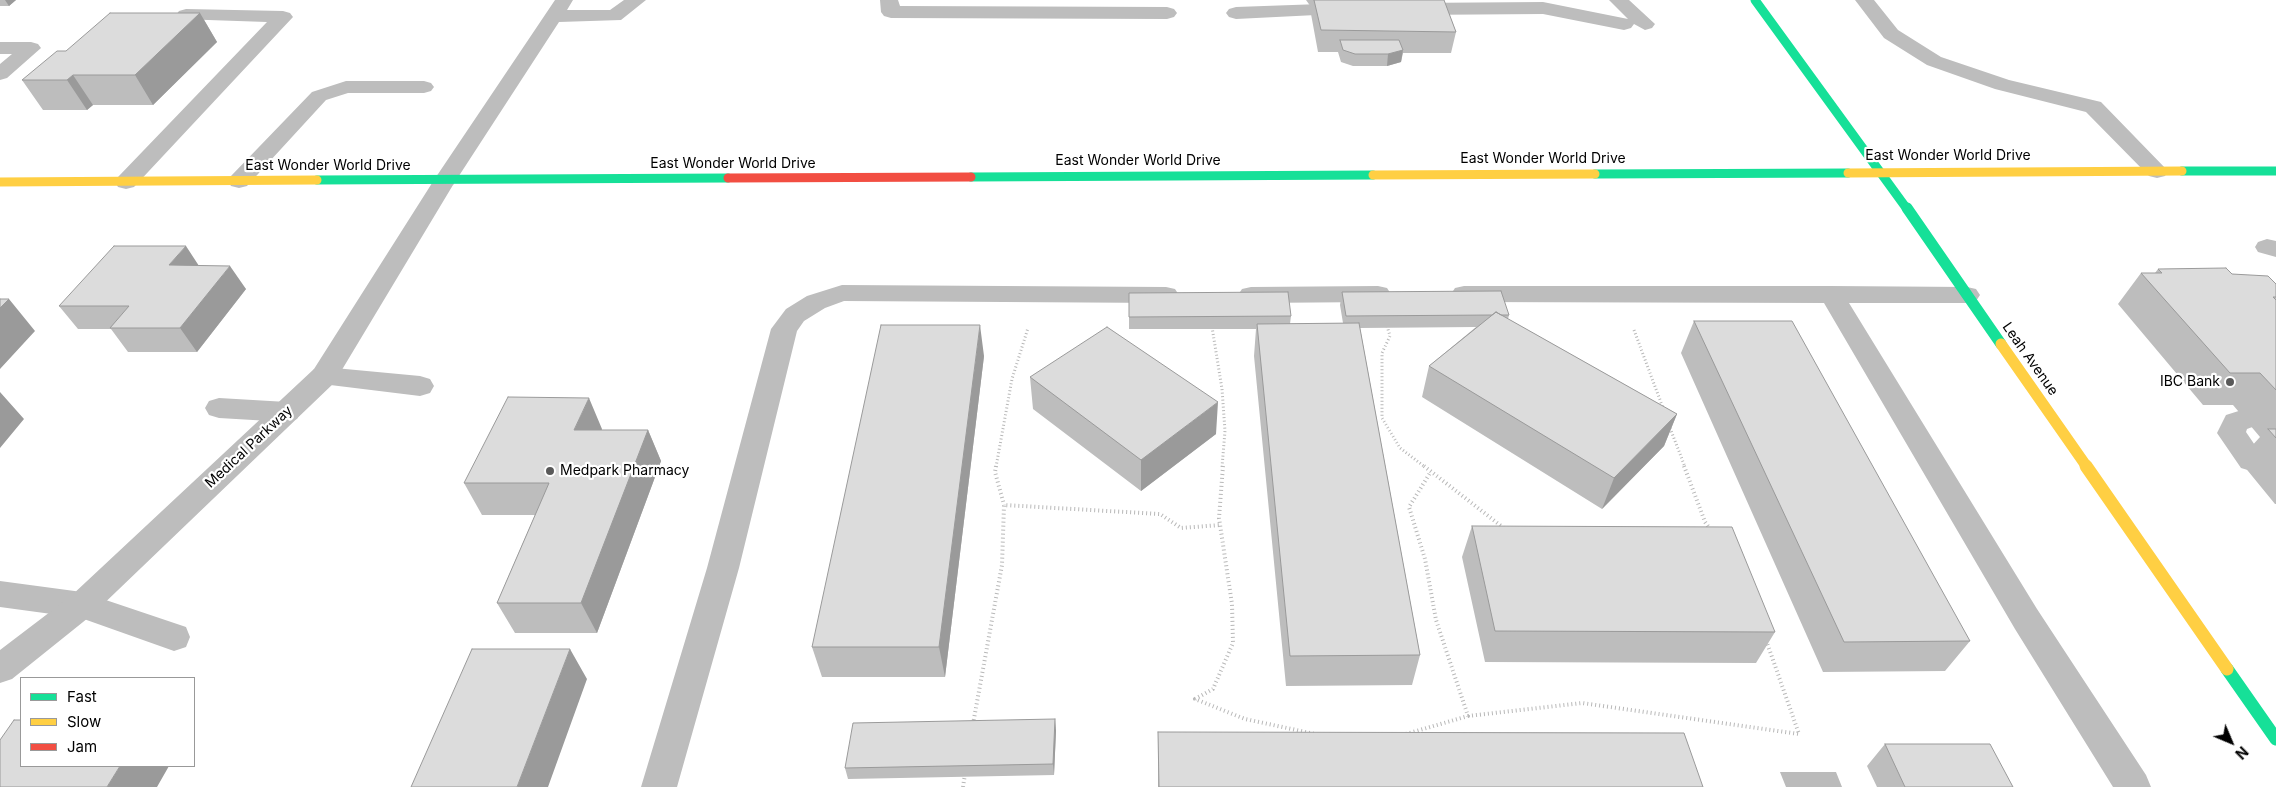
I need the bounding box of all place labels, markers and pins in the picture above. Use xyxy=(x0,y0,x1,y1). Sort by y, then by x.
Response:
place label: IBC Bank xyxy=(2160,374,2220,390)
marker: IBC Bank xyxy=(2224,376,2236,388)
place label: Medpark Pharmacy xyxy=(560,463,689,479)
marker: Medpark Pharmacy xyxy=(544,465,556,477)

